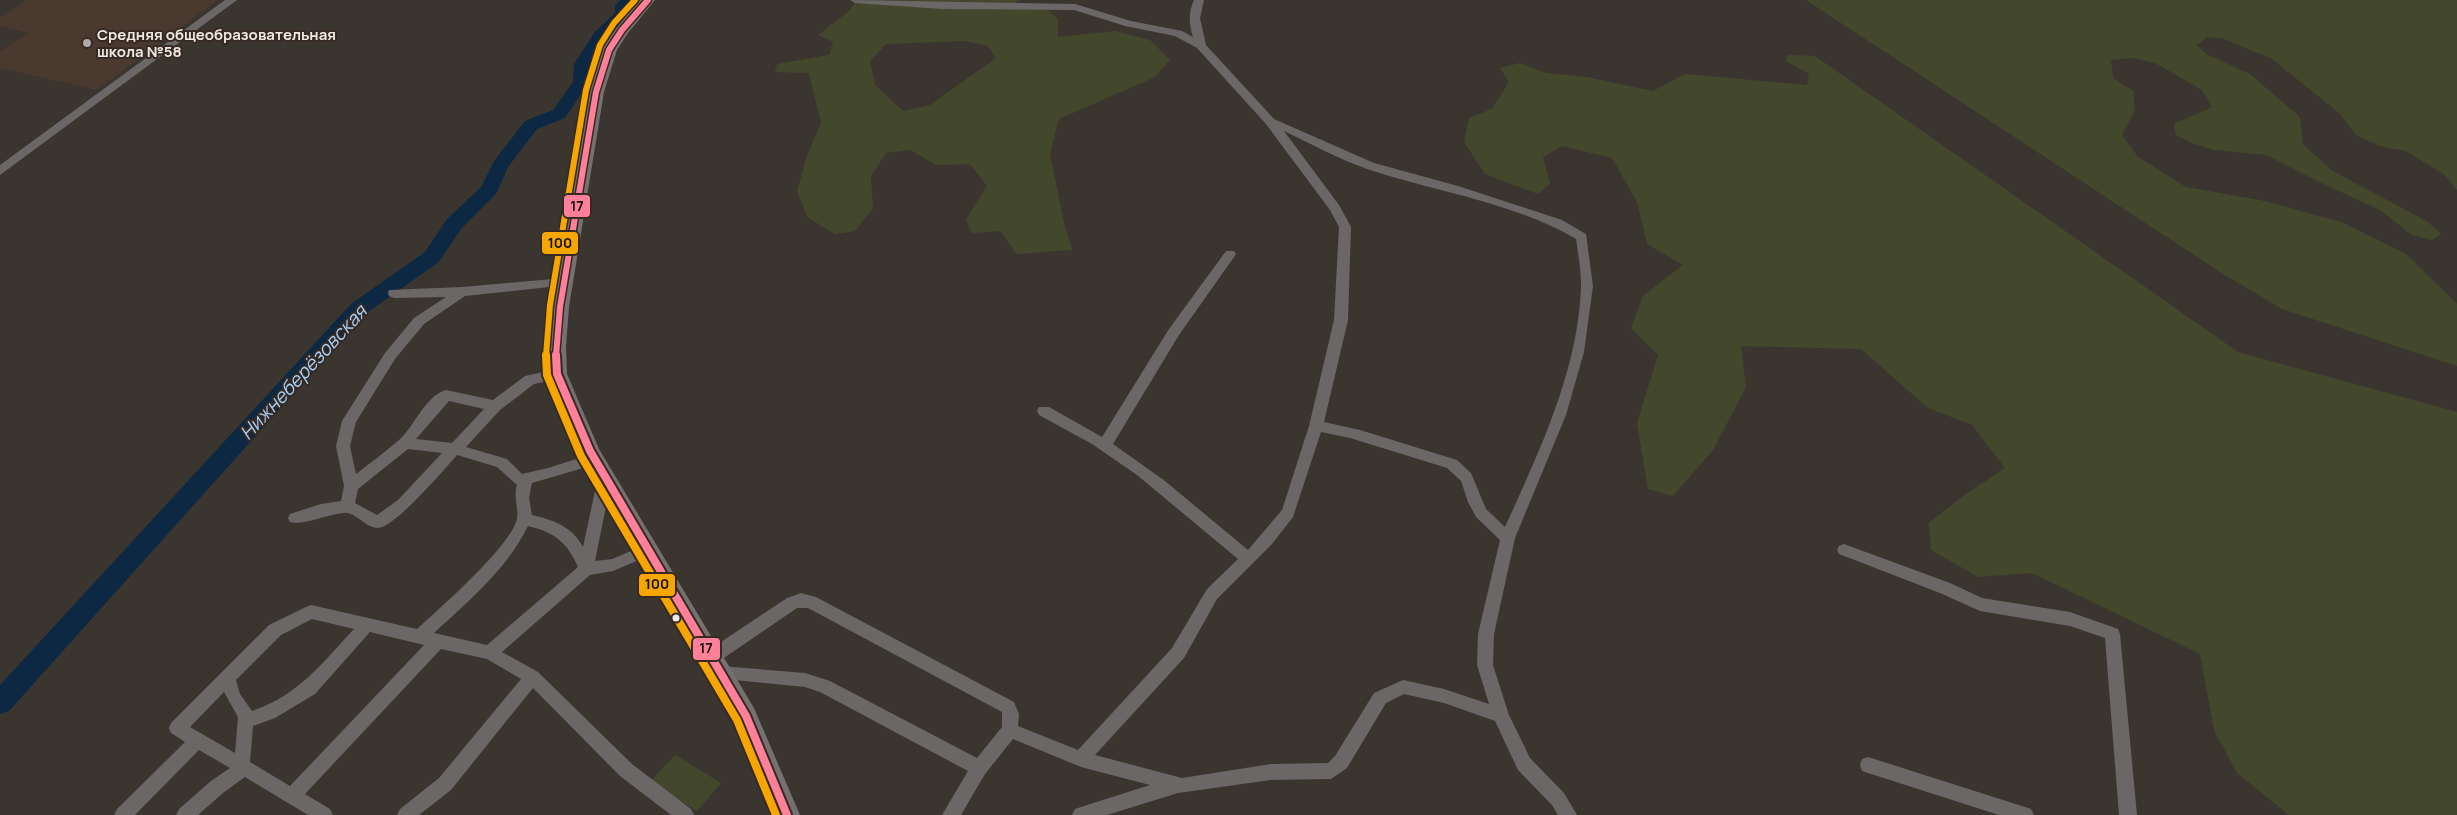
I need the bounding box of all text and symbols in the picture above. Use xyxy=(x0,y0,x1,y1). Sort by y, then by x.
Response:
place label: Средняя общеобразовательная школа №58 xyxy=(97,24,336,62)
marker: Средняя общеобразовательная школа №58 xyxy=(81,37,93,49)
line badge: 17 xyxy=(563,194,591,218)
text: 17 xyxy=(570,196,584,215)
line badge: 100 xyxy=(541,231,579,255)
text: 100 xyxy=(548,233,572,252)
water label: Нижнеберёзовская xyxy=(234,298,373,445)
line badge: 100 xyxy=(638,573,676,597)
text: 100 xyxy=(645,574,669,593)
unlabelled marker xyxy=(671,613,681,623)
line badge: 17 xyxy=(692,637,721,661)
text: 17 xyxy=(699,638,713,657)

